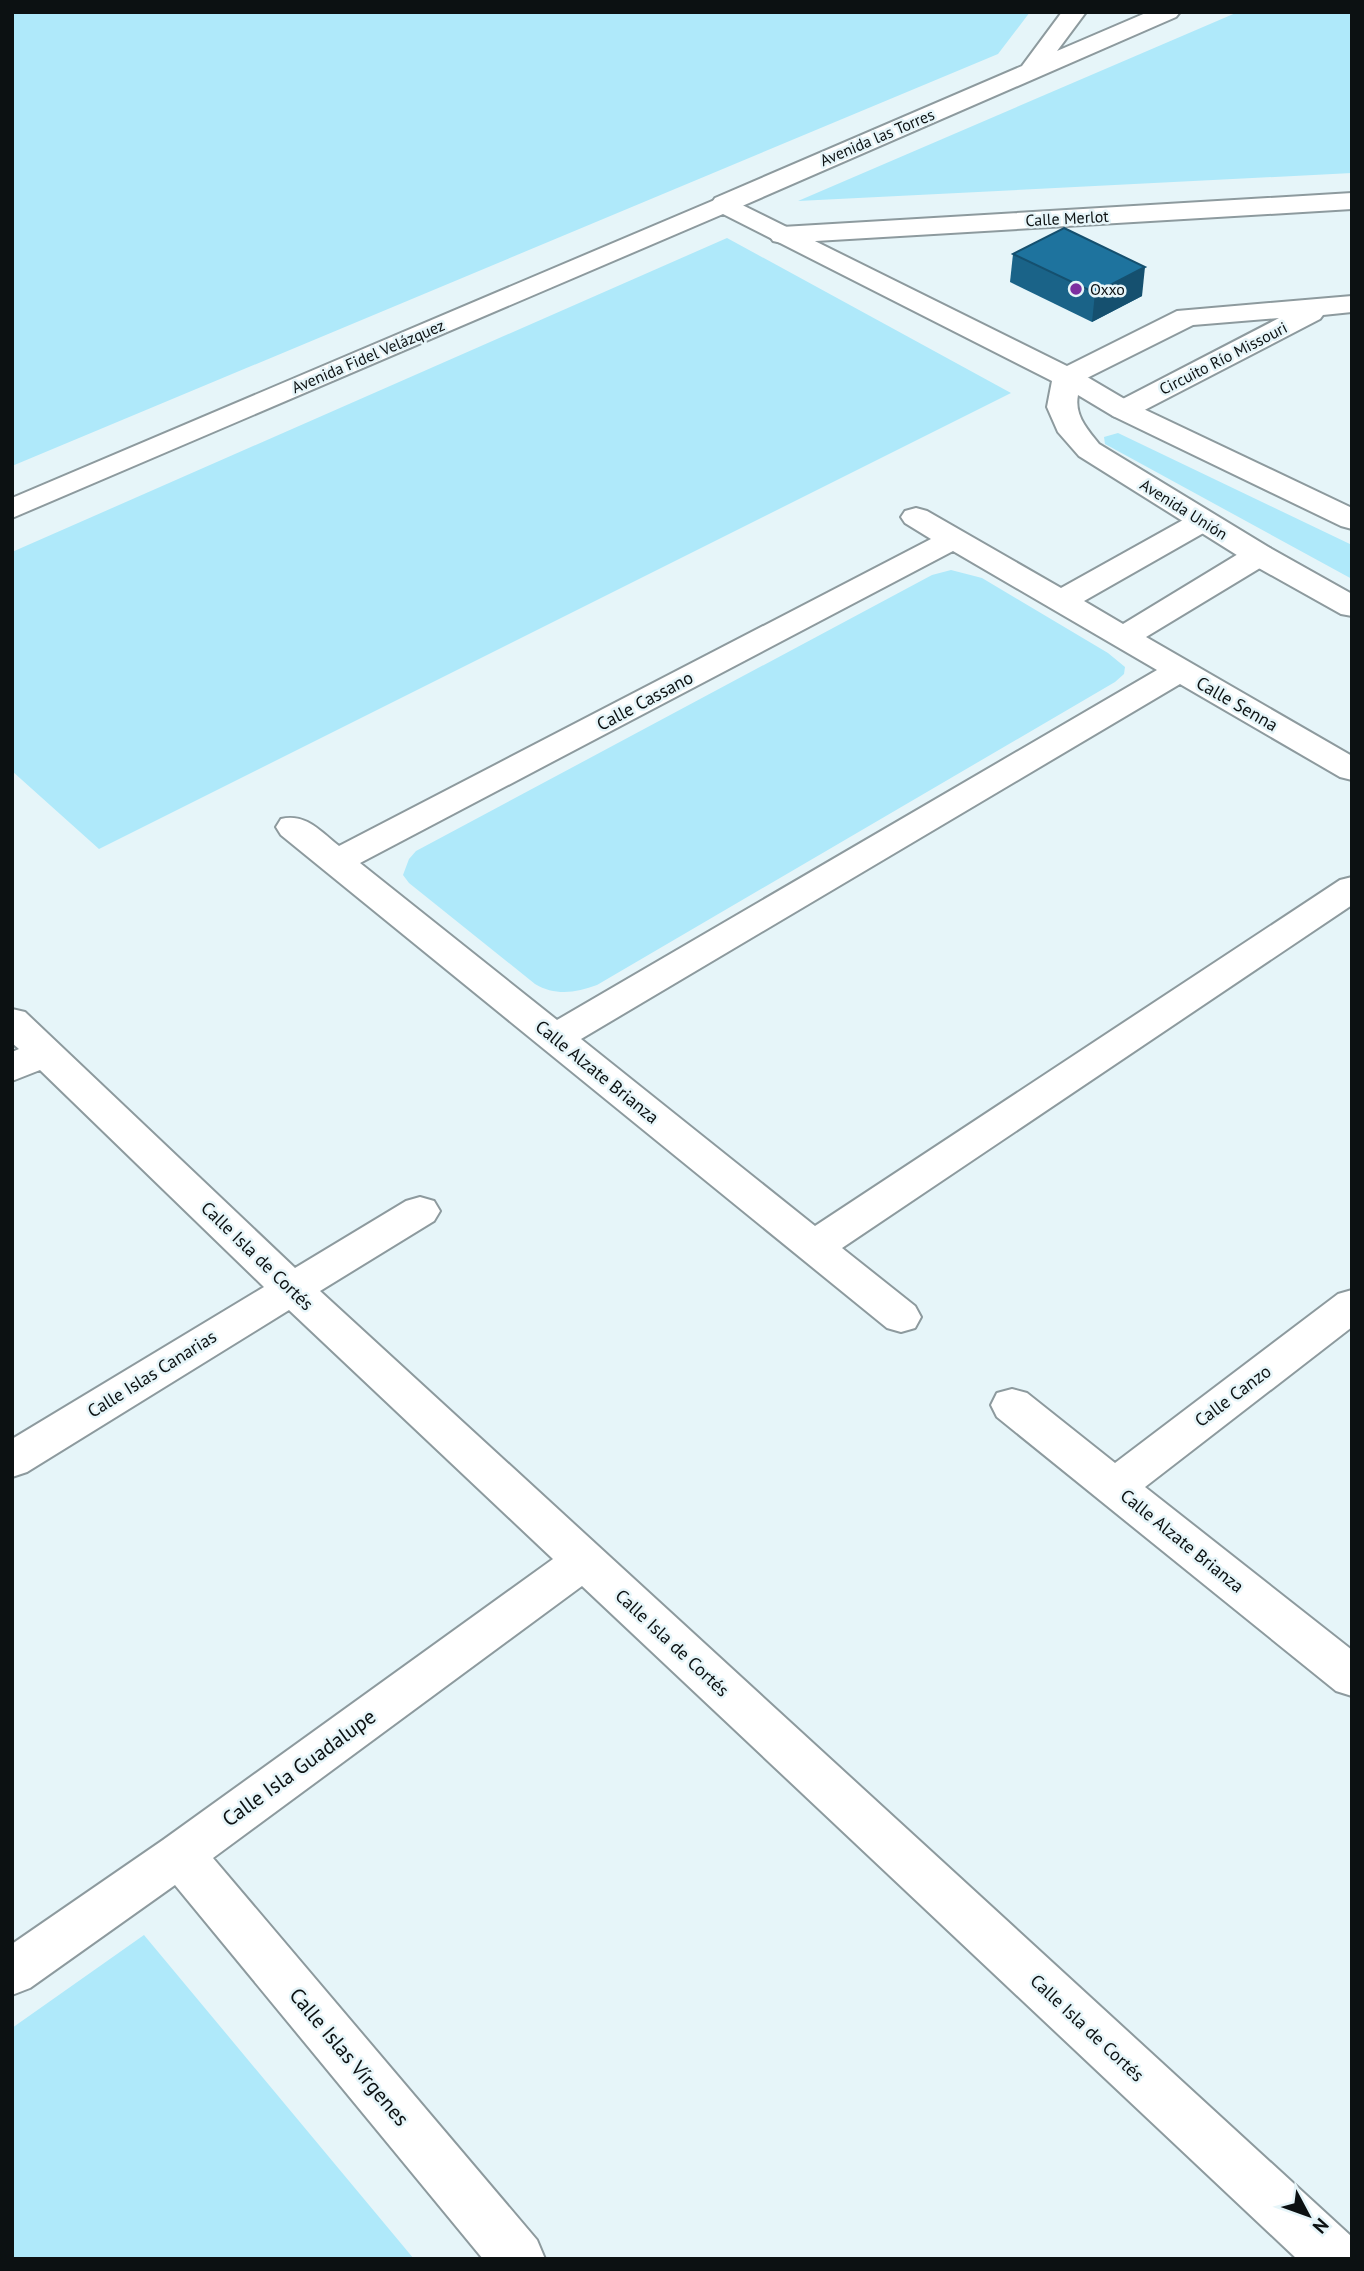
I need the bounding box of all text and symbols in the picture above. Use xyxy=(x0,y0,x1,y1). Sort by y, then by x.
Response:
street label: Avenida las Torres xyxy=(817,104,938,170)
street label: Calle Merlot xyxy=(1025,206,1110,230)
place label: Oxxo xyxy=(1090,279,1125,299)
marker: Oxxo xyxy=(1068,281,1084,297)
street label: Avenida Fidel Velázquez xyxy=(289,315,447,397)
street label: Circuito Río Missouri xyxy=(1156,317,1290,399)
street label: Avenida Unión xyxy=(1137,474,1231,544)
street label: Calle Cassano xyxy=(593,666,697,736)
street label: Calle Senna xyxy=(1192,671,1282,736)
street label: Calle Alzate Brianza xyxy=(531,1015,664,1129)
street label: Calle Isla de Cortés xyxy=(196,1196,318,1315)
street label: Calle Islas Canarias xyxy=(83,1325,221,1423)
street label: Calle Canzo xyxy=(1190,1359,1275,1432)
street label: Calle Alzate Brianza xyxy=(1116,1484,1249,1598)
street label: Calle Isla de Cortés xyxy=(611,1584,734,1701)
street label: Calle Isla Guadalupe xyxy=(217,1703,381,1832)
street label: Calle Isla de Cortés xyxy=(1026,1969,1149,2086)
street label: Calle Islas Vírgenes xyxy=(284,1982,415,2131)
north arrow xyxy=(1273,2180,1343,2250)
text: N xyxy=(1308,2214,1334,2239)

